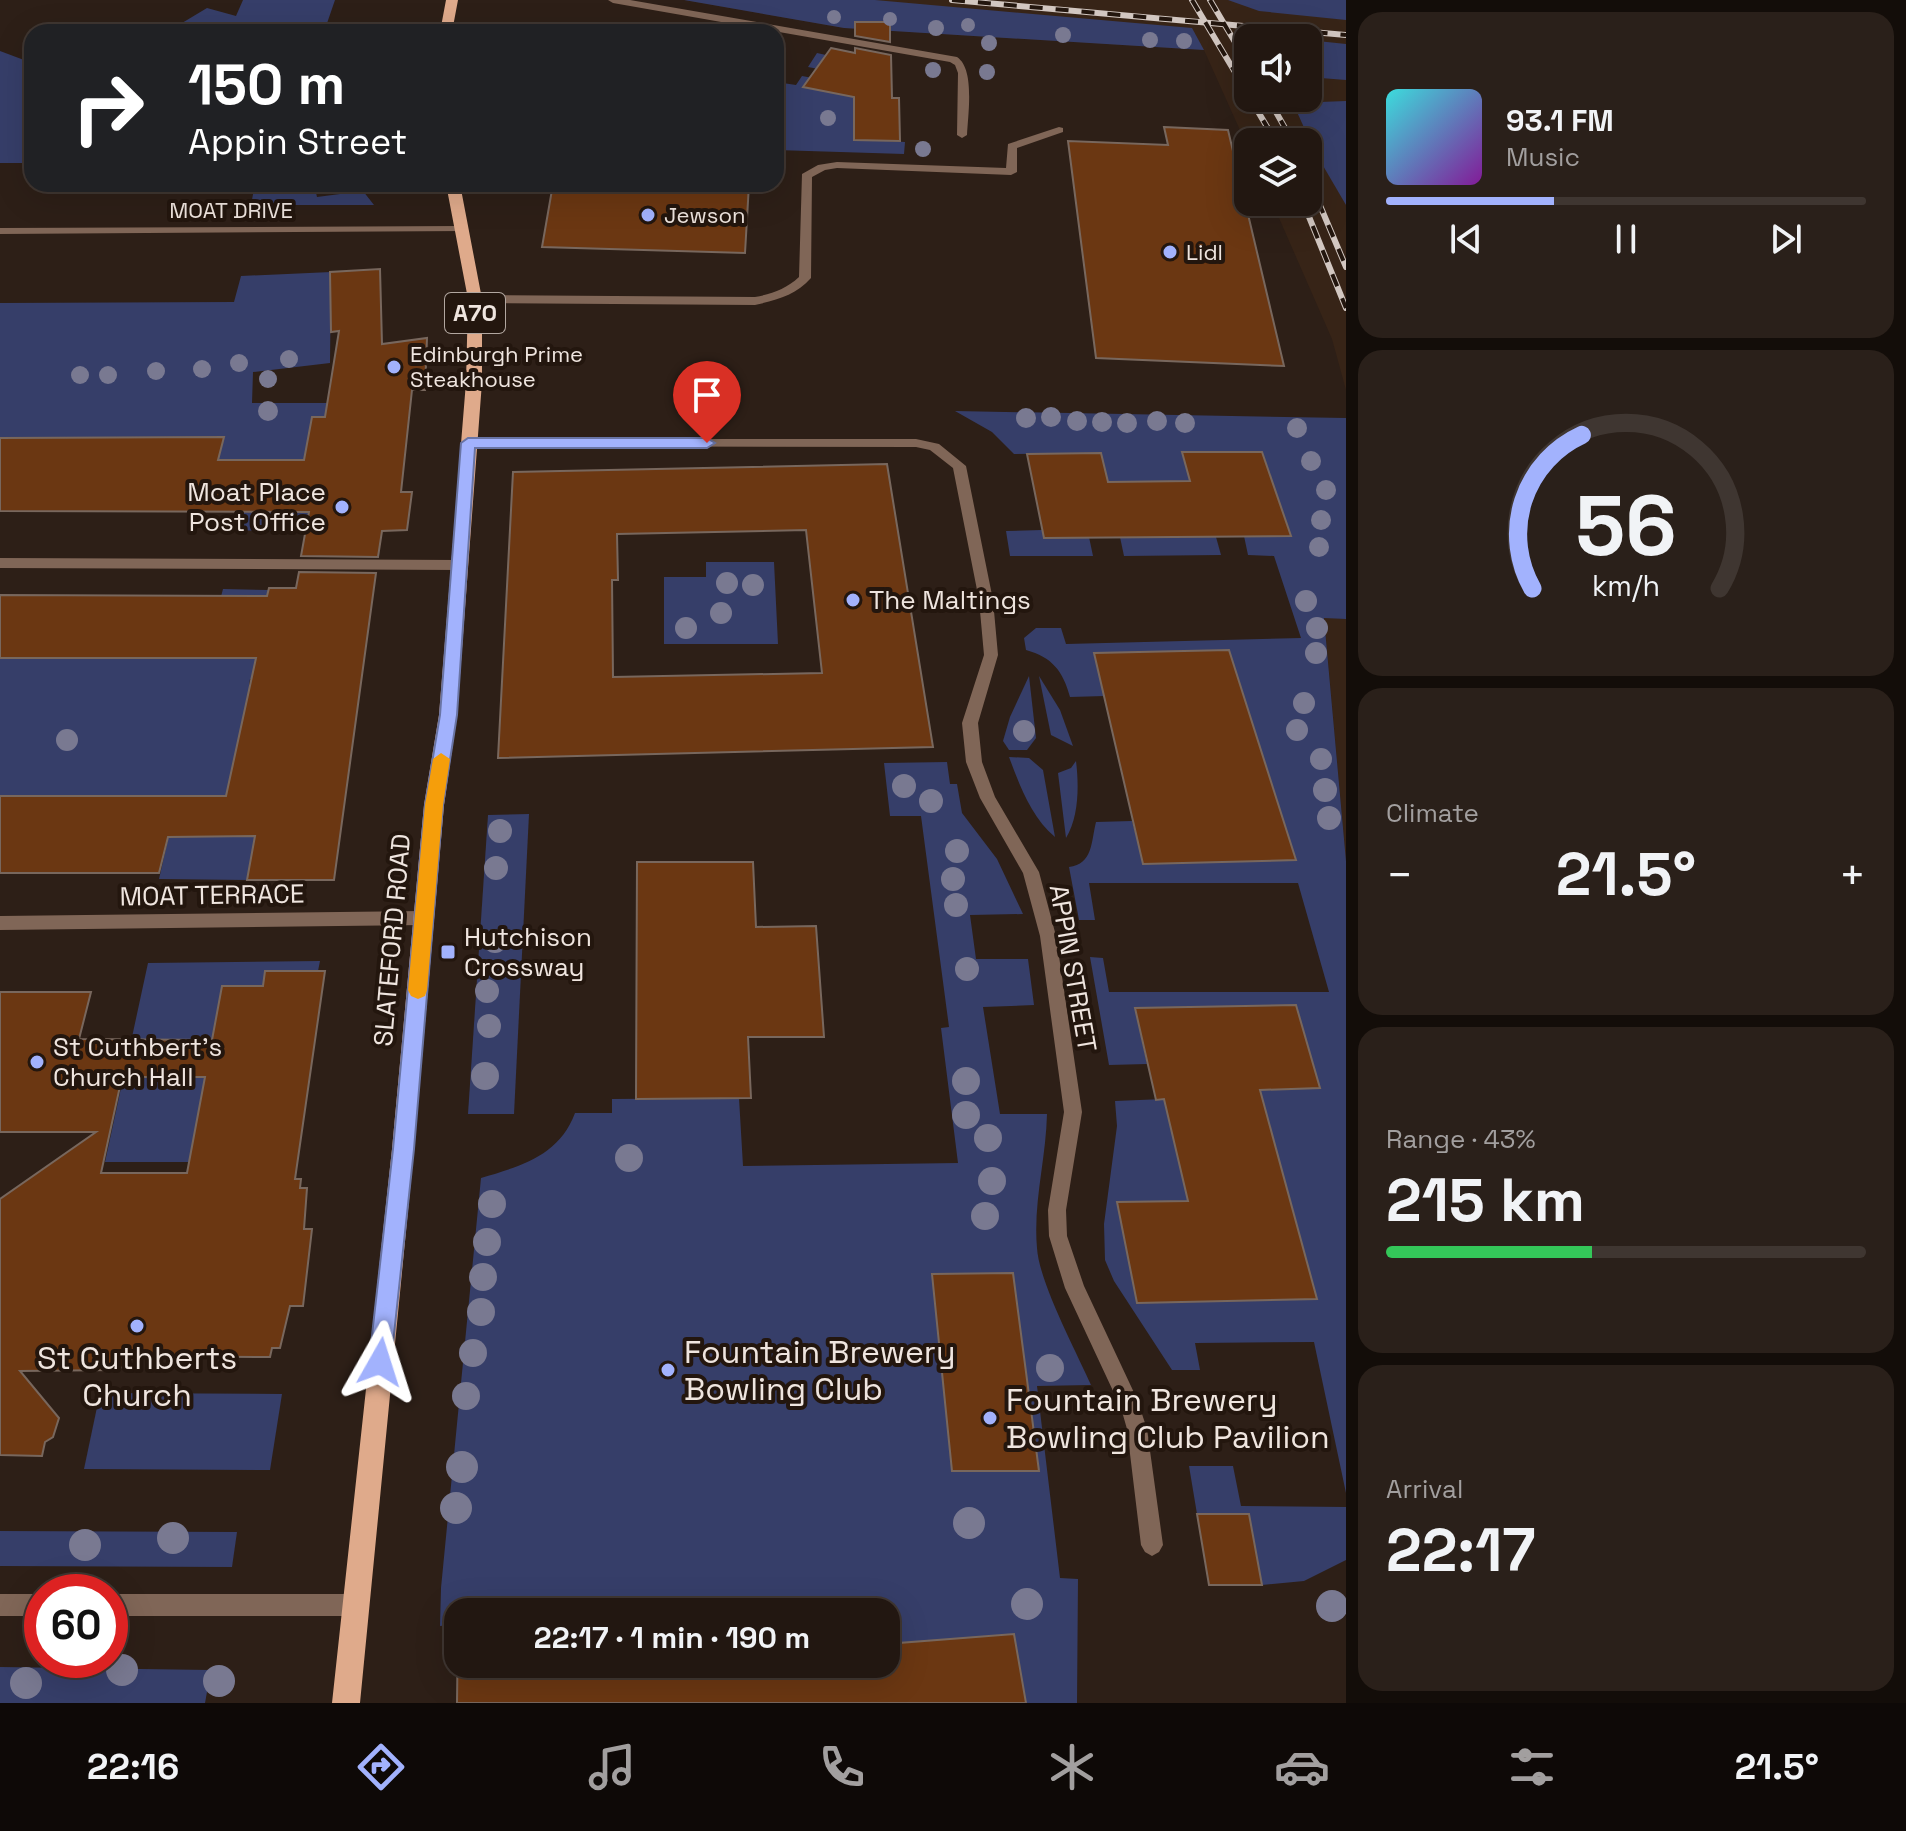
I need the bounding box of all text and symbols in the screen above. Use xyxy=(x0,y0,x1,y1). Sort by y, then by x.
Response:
map controls xyxy=(1234,24,1322,216)
button: sound xyxy=(1234,24,1322,112)
text: 150 m xyxy=(188,49,345,120)
icon: right xyxy=(56,56,160,160)
text: 93.1 FM xyxy=(1506,101,1614,140)
text: Appin Street xyxy=(188,119,407,165)
button: layers xyxy=(1234,128,1322,216)
text: Music xyxy=(1506,140,1580,174)
street label: MOAT DRIVE xyxy=(169,196,293,224)
place label: Jewson xyxy=(664,201,745,229)
marker: Jewson xyxy=(639,206,657,224)
icon: previous xyxy=(1444,217,1488,261)
icon: pause xyxy=(1604,217,1648,261)
icon: next xyxy=(1764,217,1808,261)
place label: Lidl xyxy=(1186,238,1223,266)
marker: Lidl xyxy=(1161,243,1179,261)
road number: A70 xyxy=(445,293,505,333)
place label: Edinburgh Prime Steakhouse xyxy=(410,340,583,393)
marker: Edinburgh Prime Steakhouse xyxy=(385,358,403,376)
pin xyxy=(673,361,741,443)
icon: arrive xyxy=(685,373,729,417)
text: 56 xyxy=(1575,473,1677,579)
place label: Moat Place Post Office xyxy=(187,475,326,539)
marker: Moat Place Post Office xyxy=(333,498,351,516)
text: km/h xyxy=(1592,568,1660,604)
place label: The Maltings xyxy=(869,583,1031,617)
marker: The Maltings xyxy=(844,591,862,609)
text: Climate xyxy=(1386,796,1479,830)
street label: SLATEFORD ROAD xyxy=(366,832,418,1048)
text: 21.5° xyxy=(1556,836,1696,913)
text: − xyxy=(1386,847,1413,903)
text: + xyxy=(1839,847,1866,903)
street label: MOAT TERRACE xyxy=(119,876,305,914)
street label: APPIN STREET xyxy=(1042,882,1104,1054)
place label: Hutchison Crossway xyxy=(464,920,592,984)
marker: Hutchison Crossway xyxy=(439,943,457,961)
place label: St Cuthbert's Church Hall xyxy=(53,1030,222,1094)
marker: St Cuthbert's Church Hall xyxy=(28,1053,46,1071)
text: Range · 43% xyxy=(1386,1122,1536,1156)
text: 215 km xyxy=(1386,1162,1585,1239)
marker: St Cuthberts Church xyxy=(128,1317,146,1335)
position arrow xyxy=(338,1320,422,1404)
place label: Fountain Brewery Bowling Club xyxy=(684,1332,956,1409)
place label: St Cuthberts Church xyxy=(37,1338,237,1415)
marker: Fountain Brewery Bowling Club xyxy=(659,1361,677,1379)
place label: Fountain Brewery Bowling Club Pavilion xyxy=(1006,1380,1330,1457)
marker: Fountain Brewery Bowling Club Pavilion xyxy=(981,1409,999,1427)
text: Arrival xyxy=(1386,1472,1463,1506)
text: 22:17 xyxy=(1386,1512,1536,1589)
speed limit sign: 60 xyxy=(24,1574,128,1678)
text: 22:17 · 1 min · 190 m xyxy=(534,1618,810,1657)
icon: directions xyxy=(353,1739,409,1795)
icon: music xyxy=(584,1739,640,1795)
icon: phone xyxy=(814,1739,870,1795)
icon: climate xyxy=(1044,1739,1100,1795)
icon: car xyxy=(1274,1739,1330,1795)
icon: filters xyxy=(1504,1739,1560,1795)
text: 22:16 xyxy=(87,1744,179,1790)
text: 21.5° xyxy=(1735,1744,1819,1790)

